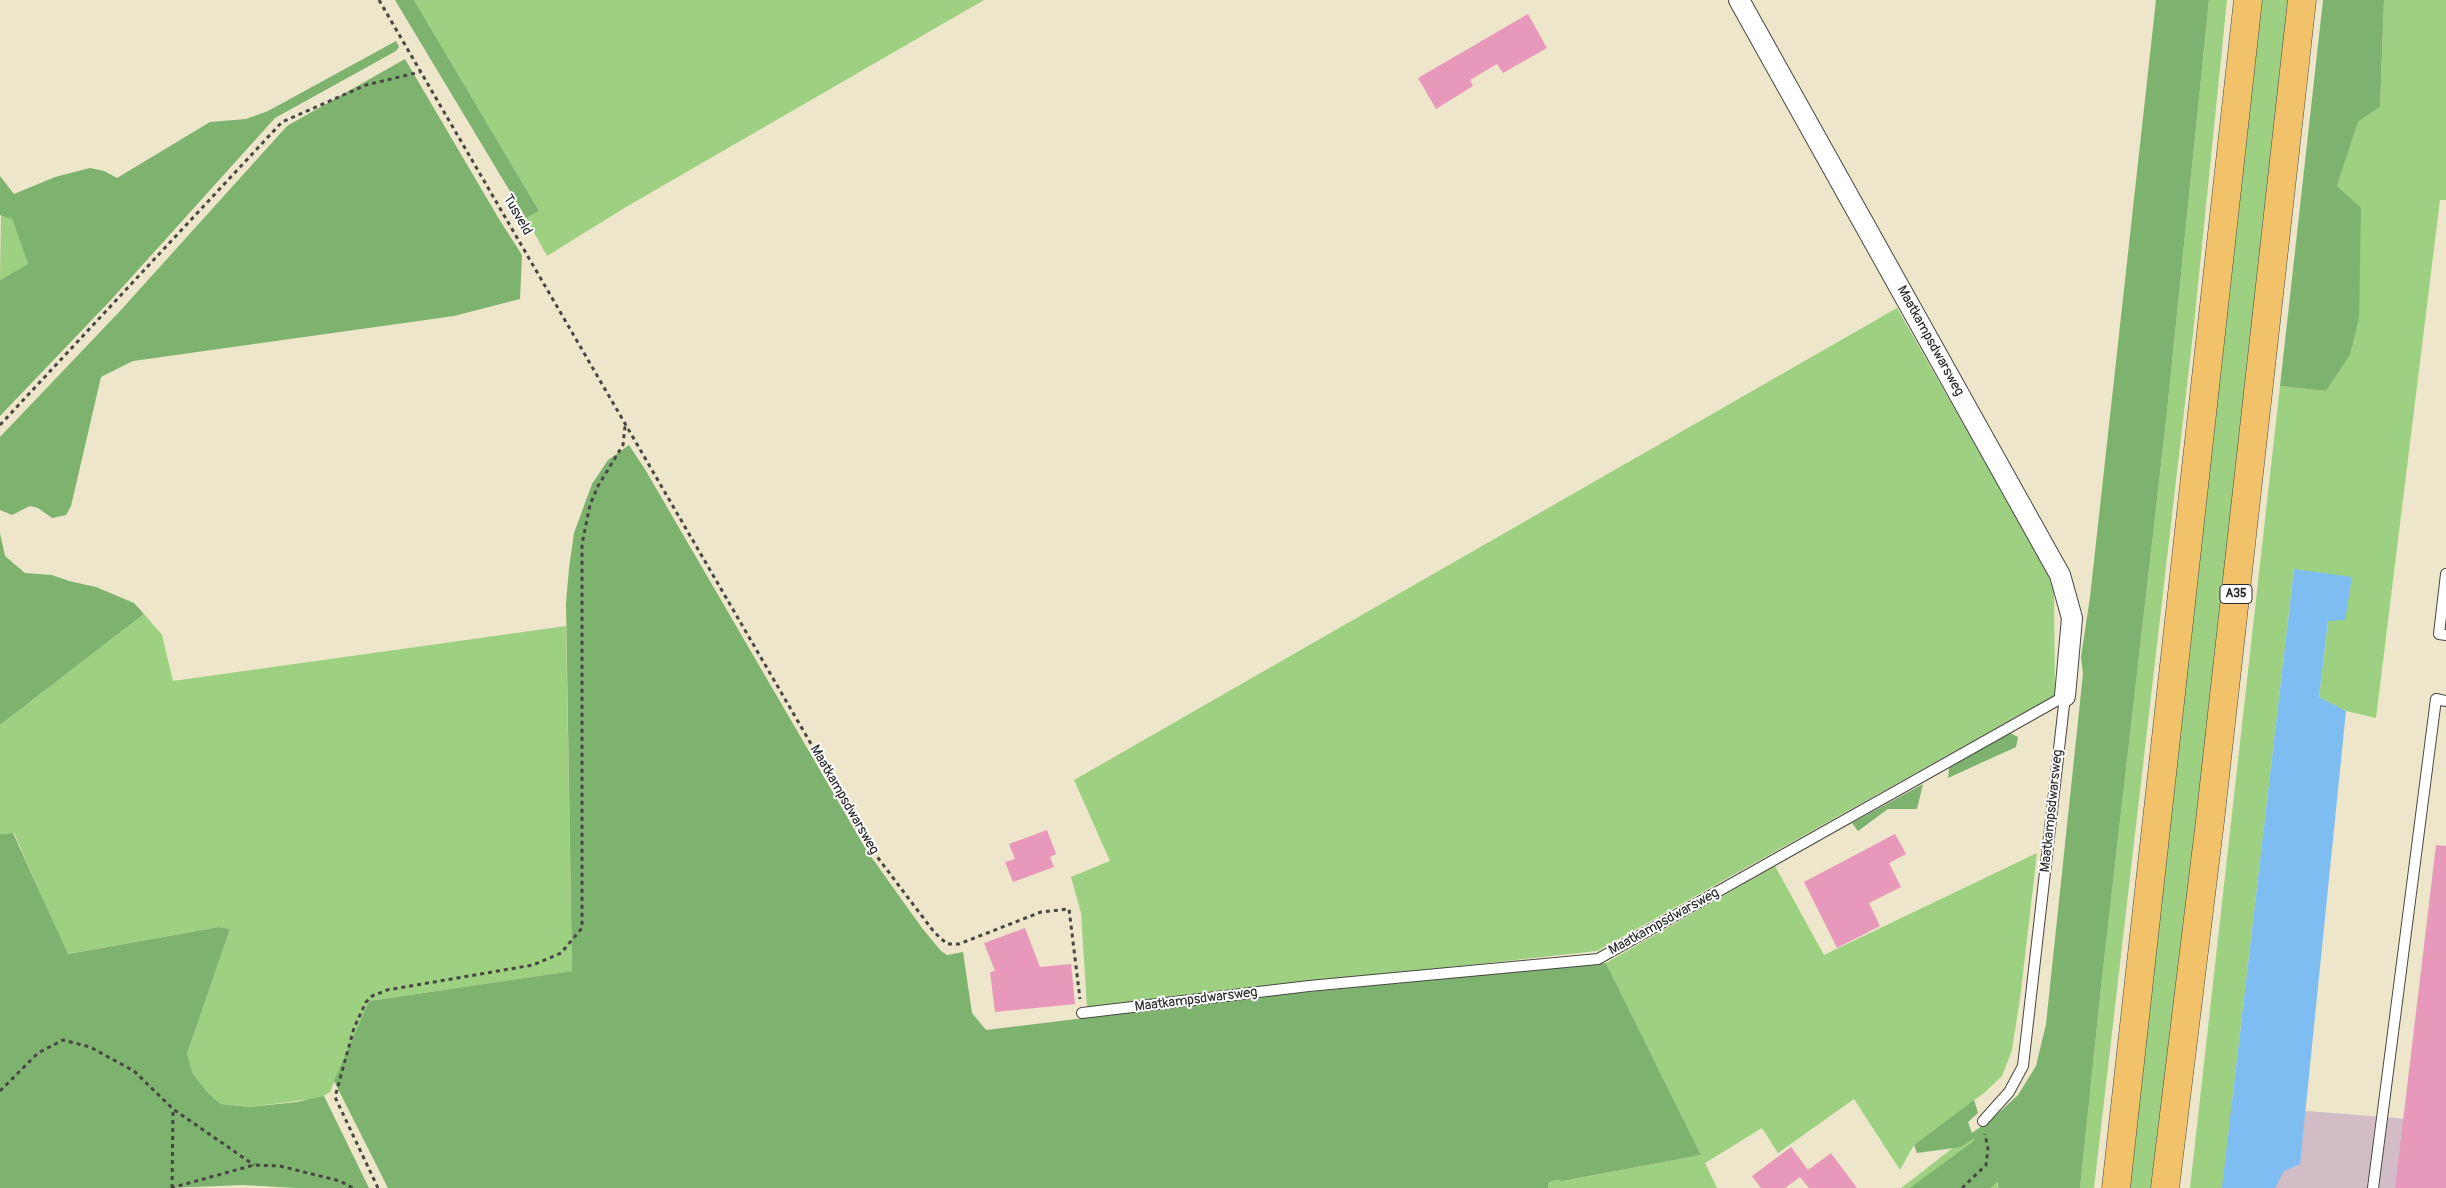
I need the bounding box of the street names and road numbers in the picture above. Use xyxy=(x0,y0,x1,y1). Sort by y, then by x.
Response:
street label: Tusveld xyxy=(499,192,535,238)
street label: Maatkampsdwarsweg xyxy=(1893,283,1967,399)
road number: A35 xyxy=(2220,584,2252,604)
street label: Maatkampsdwarsweg xyxy=(806,742,882,858)
street label: Maatkampsdwarsweg xyxy=(2037,749,2067,873)
street label: Maatkampsdwarsweg xyxy=(1606,885,1722,959)
street label: Maatkampsdwarsweg xyxy=(1134,984,1258,1016)

